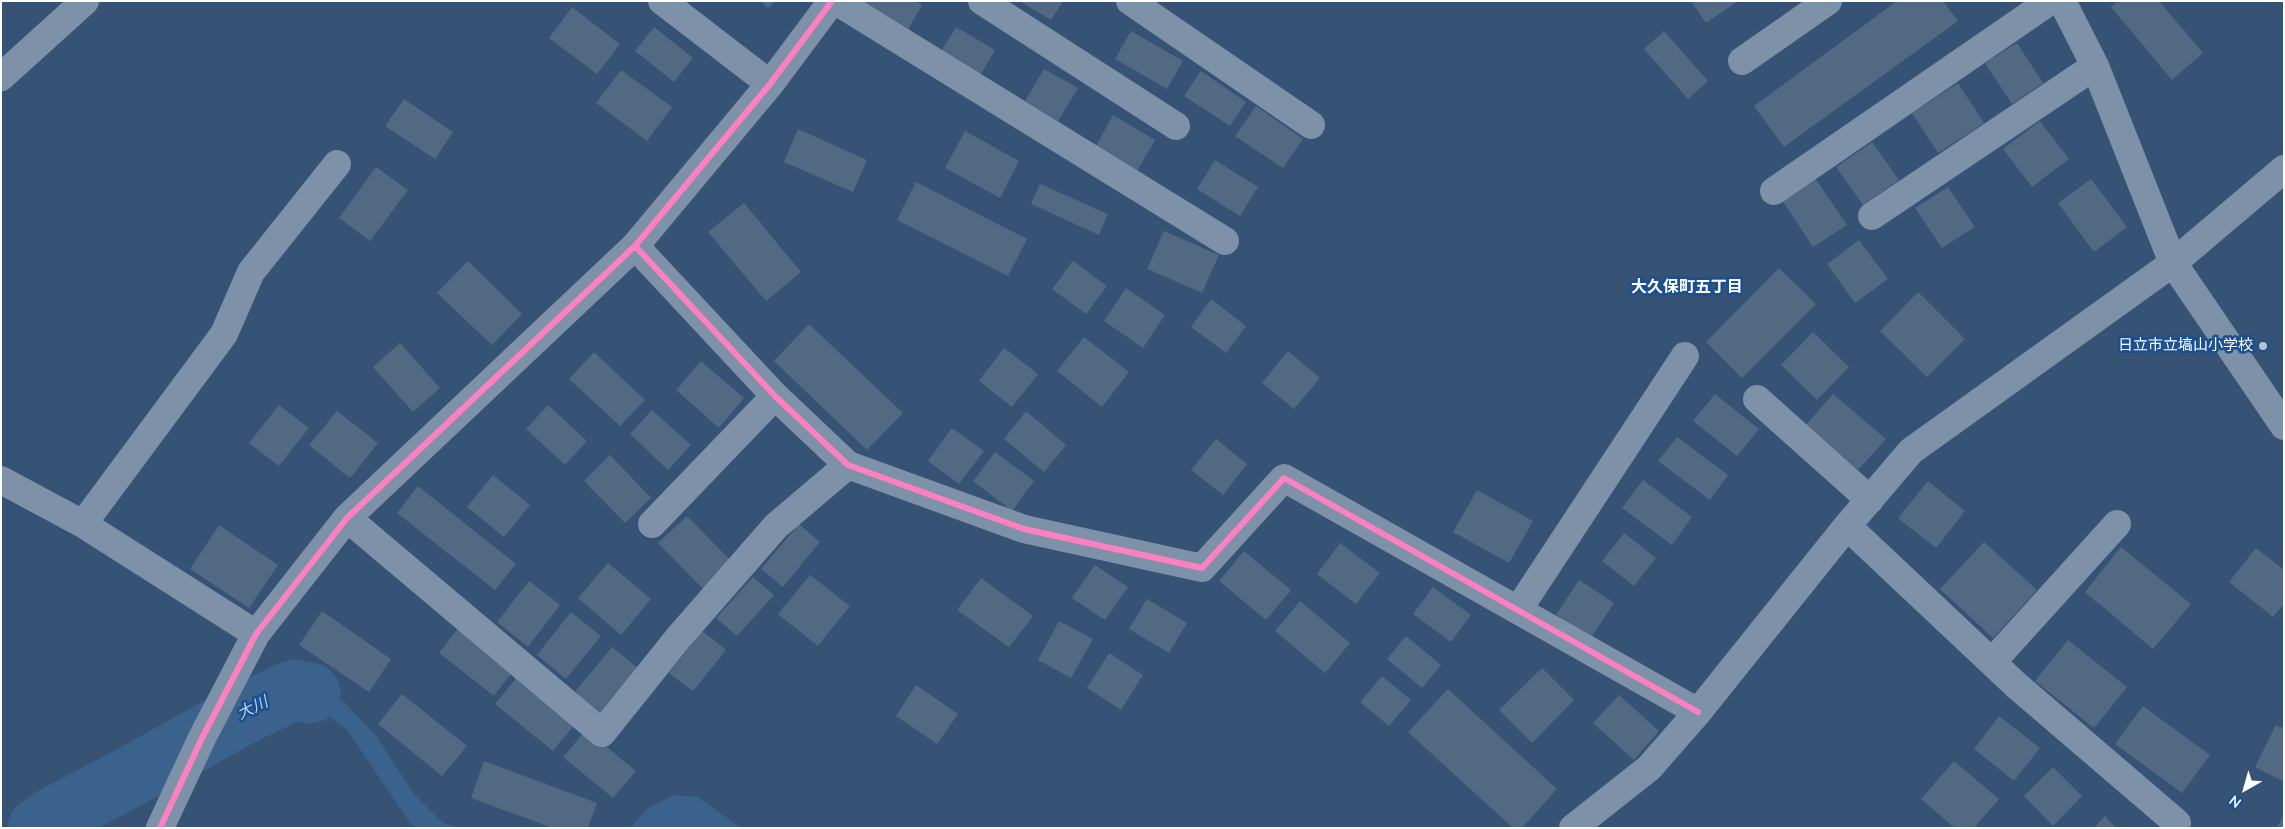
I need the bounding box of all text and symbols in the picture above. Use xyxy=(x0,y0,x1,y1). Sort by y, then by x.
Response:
district label: 大久保町五丁目 xyxy=(1631,278,1743,298)
place label: 日立市立塙山小学校 xyxy=(2118,337,2253,355)
marker: 日立市立塙山小学校 xyxy=(2257,340,2269,352)
water label: 大川 xyxy=(234,693,272,725)
north arrow xyxy=(2220,764,2270,814)
text: N xyxy=(2225,791,2245,812)

